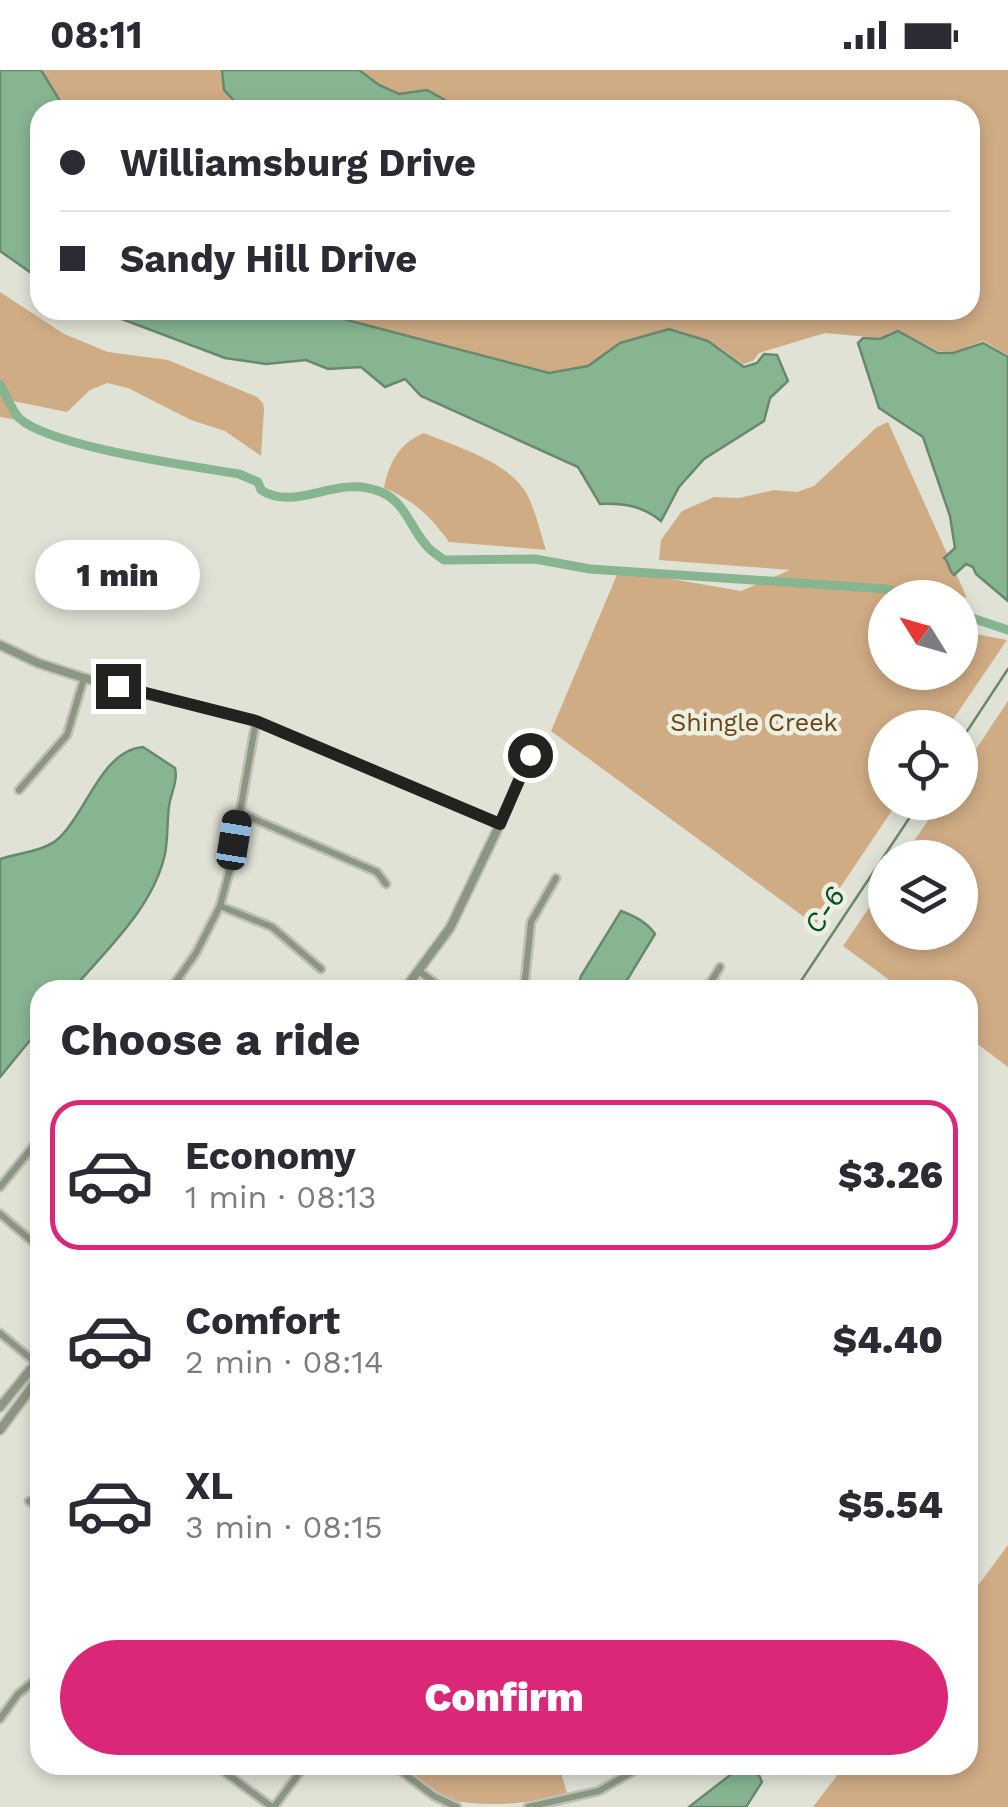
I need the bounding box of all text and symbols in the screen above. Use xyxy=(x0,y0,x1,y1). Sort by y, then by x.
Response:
text: 08:11 xyxy=(50,13,143,57)
text: Williamsburg Drive xyxy=(120,141,476,185)
text: Sandy Hill Drive xyxy=(120,237,417,281)
callout: 1 min xyxy=(36,541,200,611)
text: 1 min xyxy=(76,556,159,594)
north arrow xyxy=(868,580,978,690)
map controls xyxy=(868,580,978,950)
route end xyxy=(96,664,141,709)
park label: Shingle Creek xyxy=(670,708,838,737)
button: locate xyxy=(868,710,978,820)
route start xyxy=(508,733,553,778)
car xyxy=(214,808,254,872)
button: layers xyxy=(868,840,978,950)
water label: C-6 xyxy=(797,880,852,940)
text: Choose a ride xyxy=(60,1013,360,1066)
icon: car xyxy=(65,1130,155,1220)
text: Economy xyxy=(185,1134,356,1178)
text: $3.26 xyxy=(838,1153,943,1197)
text: 1 min · 08:13 xyxy=(185,1178,377,1216)
icon: car xyxy=(65,1295,155,1385)
text: Comfort xyxy=(185,1299,340,1343)
text: $4.40 xyxy=(832,1318,943,1362)
text: 2 min · 08:14 xyxy=(185,1343,384,1381)
icon: car xyxy=(65,1460,155,1550)
text: XL xyxy=(185,1464,233,1508)
text: $5.54 xyxy=(838,1483,943,1527)
text: 3 min · 08:15 xyxy=(185,1508,383,1546)
button: Confirm xyxy=(60,1640,948,1755)

